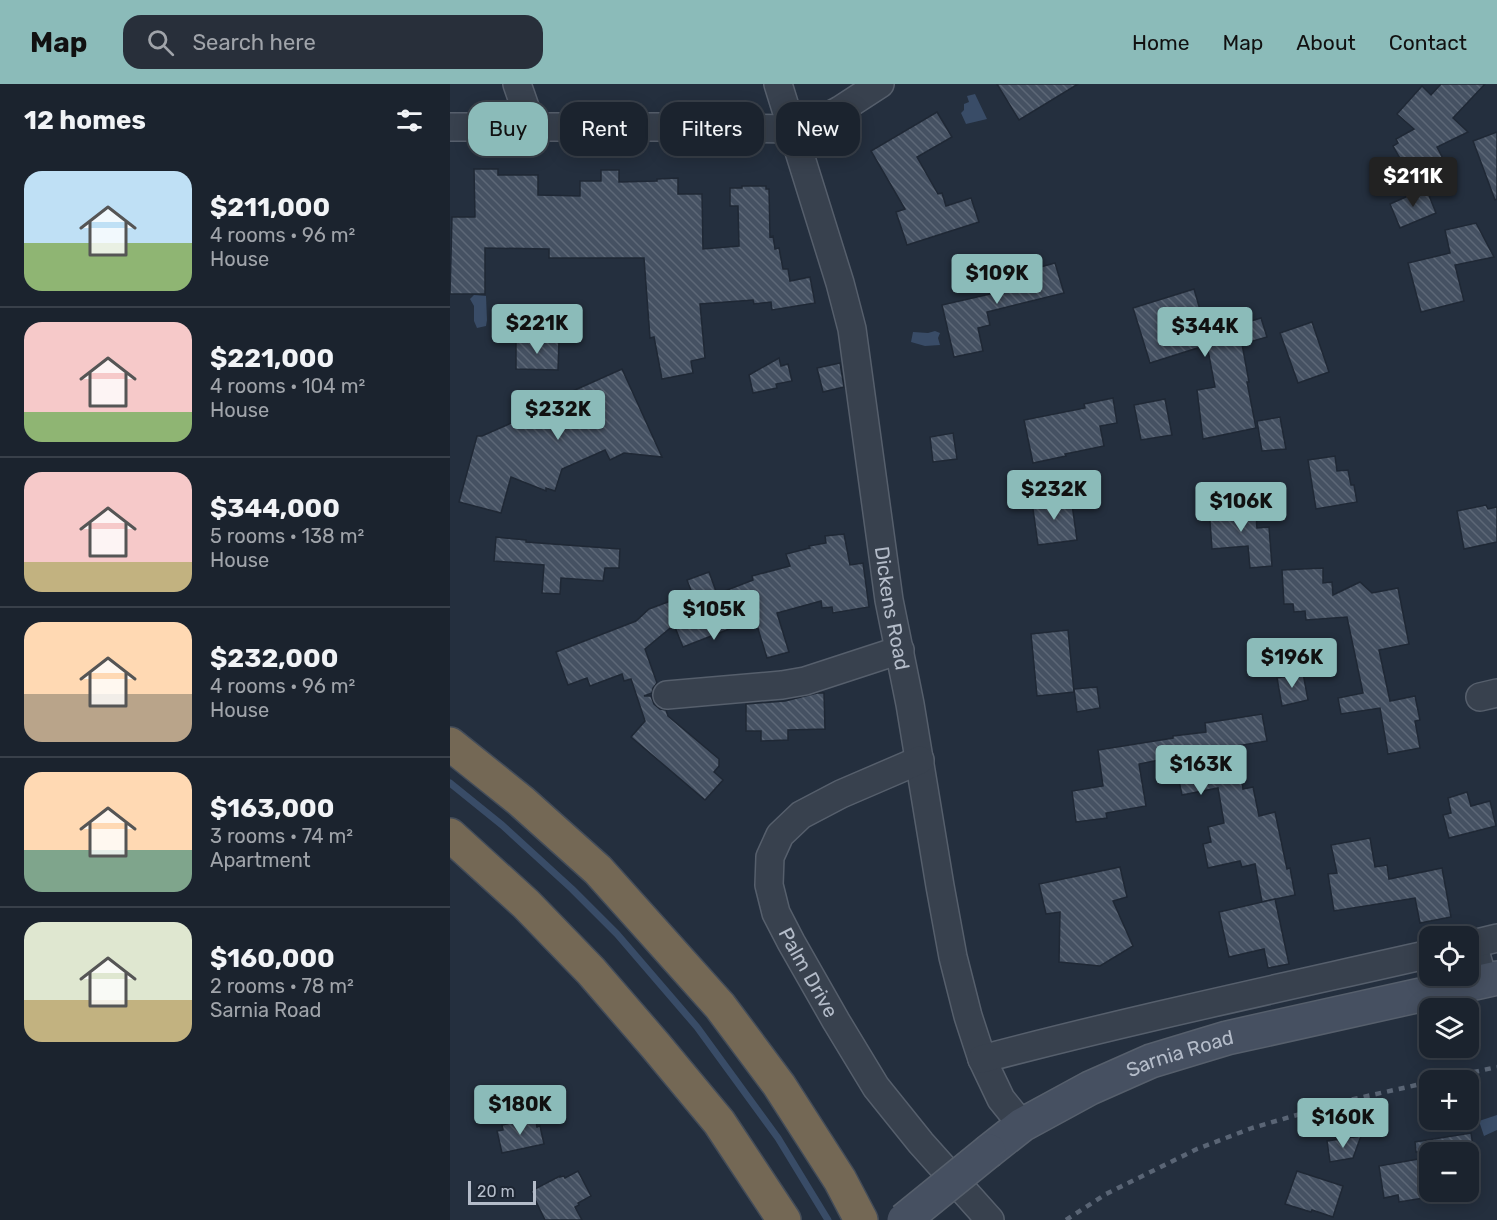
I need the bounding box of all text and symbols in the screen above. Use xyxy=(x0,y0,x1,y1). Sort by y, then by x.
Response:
search box xyxy=(123,15,543,69)
text: Map xyxy=(30,26,87,59)
icon: search xyxy=(144,26,177,59)
text: Search here xyxy=(192,29,316,56)
text: Home xyxy=(1132,30,1189,55)
text: Map xyxy=(1222,30,1263,55)
text: About xyxy=(1296,30,1356,55)
text: Contact xyxy=(1389,30,1467,55)
chip: Buy xyxy=(468,102,548,156)
chip: Rent xyxy=(560,102,648,156)
chip: Filters xyxy=(660,102,764,156)
chip: New xyxy=(776,102,860,156)
icon: filters xyxy=(393,104,426,137)
text: 12 homes xyxy=(24,105,146,136)
pin: $211K xyxy=(1371,157,1455,208)
text: $211K xyxy=(1383,164,1443,188)
text: $211,000 xyxy=(210,192,330,223)
icon: home xyxy=(72,195,144,267)
text: 4 rooms · 96 m² xyxy=(210,223,355,247)
text: House xyxy=(210,247,269,271)
pin: $109K xyxy=(955,254,1039,305)
text: $109K xyxy=(966,261,1028,285)
pin: $221K xyxy=(495,304,579,355)
pin: $344K xyxy=(1163,307,1247,358)
text: $221K xyxy=(506,311,568,335)
text: $344K xyxy=(1171,314,1239,338)
text: $221,000 xyxy=(210,343,334,374)
icon: home xyxy=(72,346,144,418)
text: 4 rooms · 104 m² xyxy=(210,374,365,398)
pin: $232K xyxy=(516,390,600,441)
text: $232K xyxy=(525,397,591,421)
text: House xyxy=(210,398,269,422)
pin: $232K xyxy=(1012,470,1096,521)
text: $232K xyxy=(1021,477,1087,501)
pin: $106K xyxy=(1199,482,1283,533)
text: $106K xyxy=(1209,489,1273,513)
text: $344,000 xyxy=(210,493,340,524)
icon: home xyxy=(72,496,144,568)
text: 5 rooms · 138 m² xyxy=(210,524,364,548)
street label: Dickens Road xyxy=(870,545,915,672)
text: House xyxy=(210,548,269,572)
pin: $105K xyxy=(672,590,756,641)
text: $105K xyxy=(682,597,746,621)
pin: $196K xyxy=(1250,638,1334,689)
text: $232,000 xyxy=(210,643,338,674)
text: $196K xyxy=(1261,645,1323,669)
icon: home xyxy=(72,646,144,718)
text: 4 rooms · 96 m² xyxy=(210,674,355,698)
text: House xyxy=(210,698,269,722)
pin: $163K xyxy=(1159,745,1243,796)
text: $163K xyxy=(1170,752,1232,776)
text: $163,000 xyxy=(210,793,334,824)
icon: home xyxy=(72,796,144,868)
text: 3 rooms · 74 m² xyxy=(210,824,353,848)
text: Apartment xyxy=(210,848,311,872)
street label: Palm Drive xyxy=(774,924,843,1022)
map controls xyxy=(1419,926,1479,1202)
button: locate xyxy=(1419,926,1479,986)
text: $160,000 xyxy=(210,943,335,974)
icon: home xyxy=(72,946,144,1018)
text: 2 rooms · 78 m² xyxy=(210,974,354,998)
text: Sarnia Road xyxy=(210,998,321,1022)
button: layers xyxy=(1419,998,1479,1058)
street label: Sarnia Road xyxy=(1122,1025,1236,1082)
button: + xyxy=(1419,1070,1479,1130)
pin: $180K xyxy=(478,1085,562,1136)
text: $180K xyxy=(488,1092,552,1116)
pin: $160K xyxy=(1301,1098,1385,1149)
text: $160K xyxy=(1311,1105,1375,1129)
button: − xyxy=(1419,1142,1479,1202)
scale bar xyxy=(468,1178,536,1206)
text: 20 m xyxy=(477,1182,515,1201)

